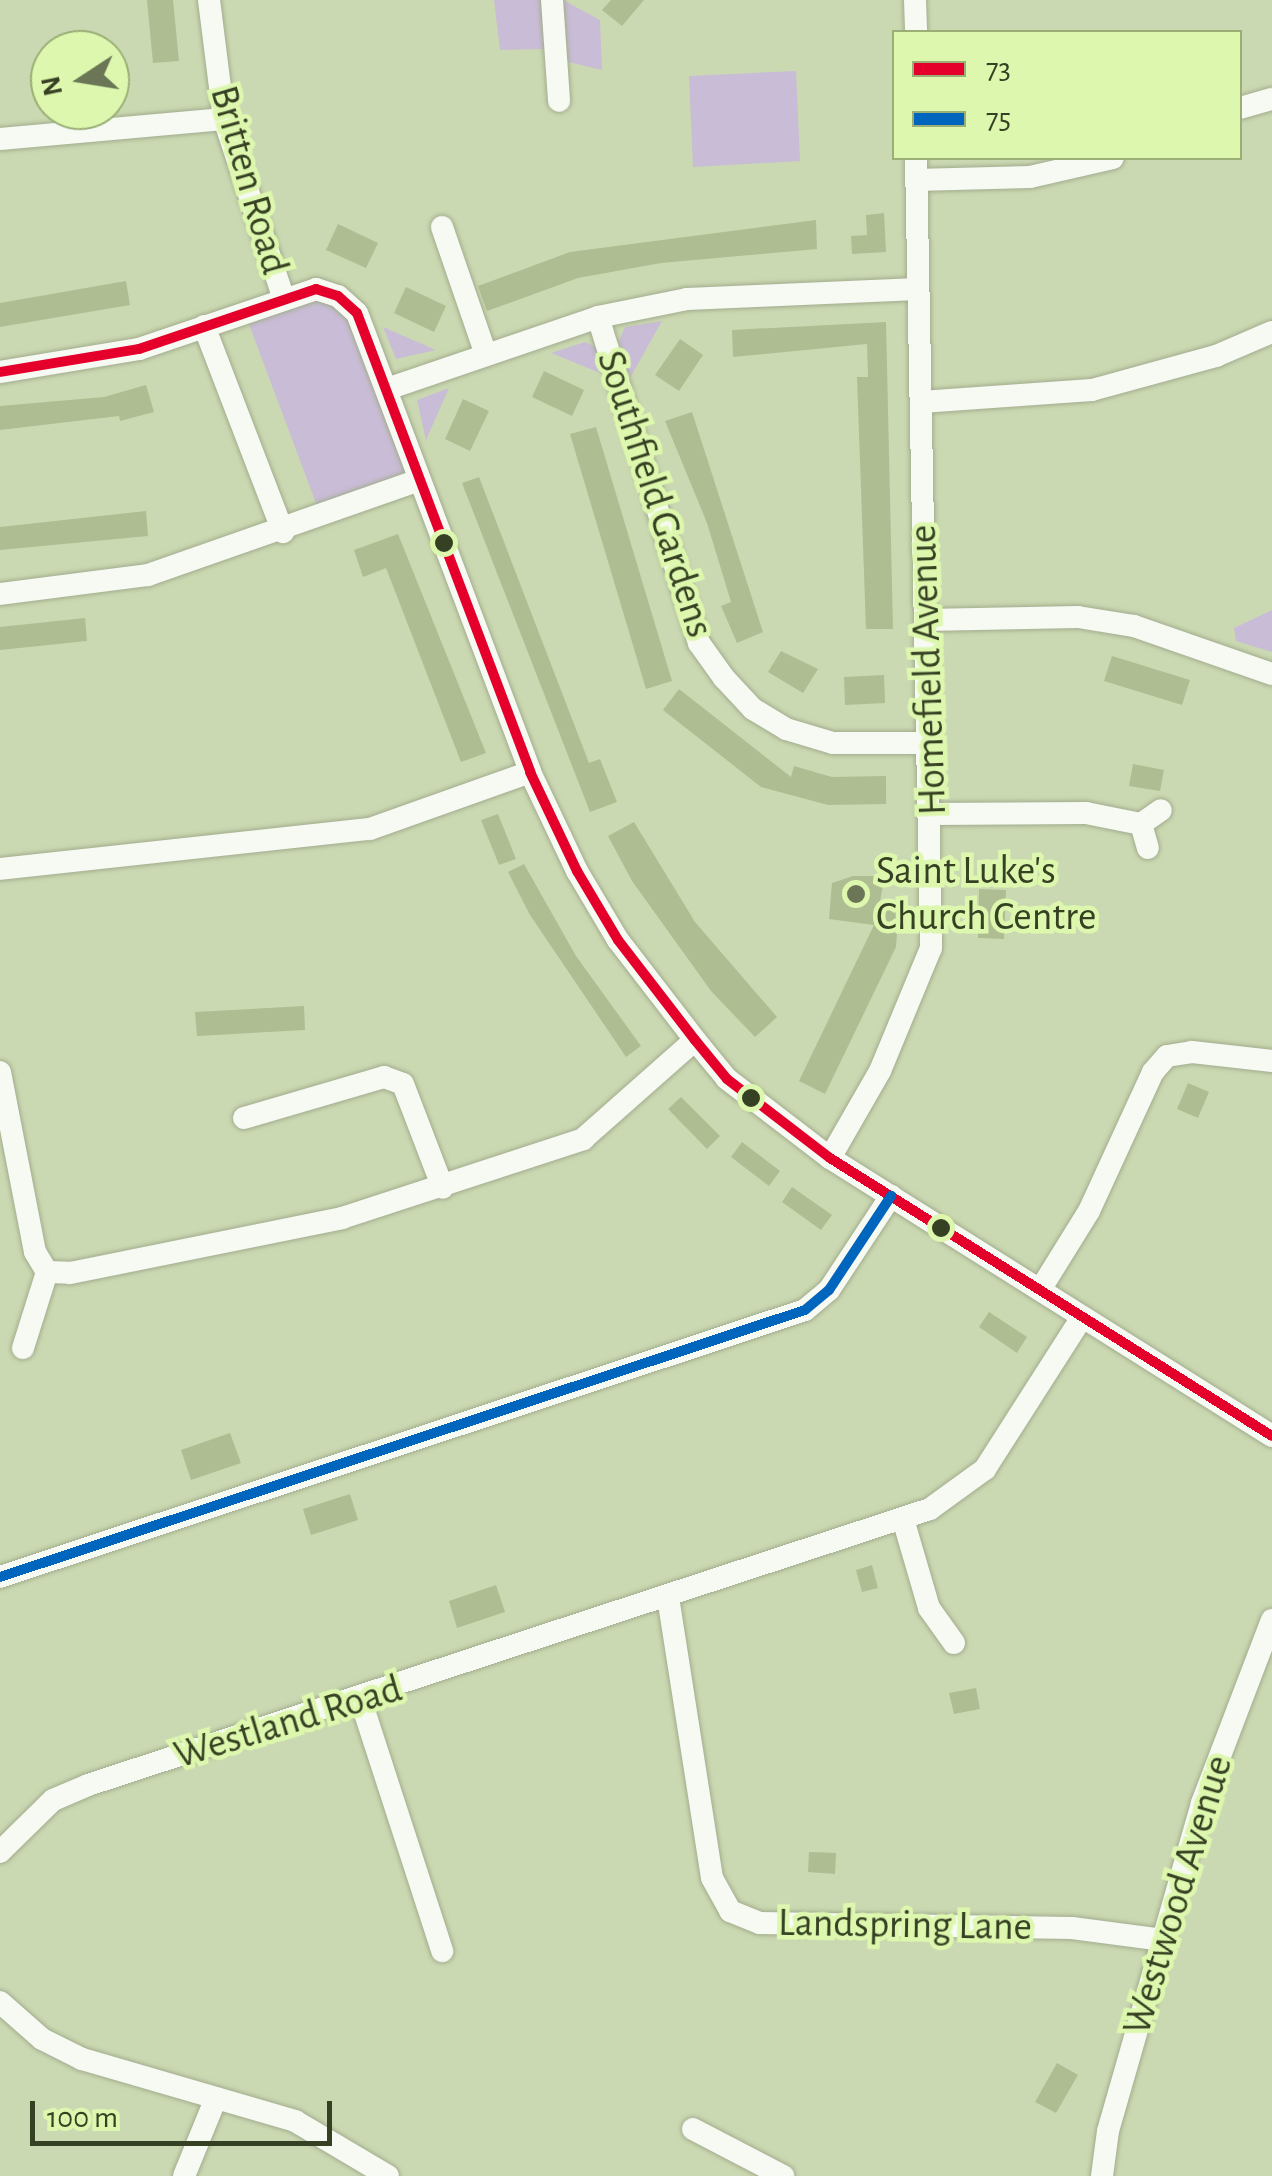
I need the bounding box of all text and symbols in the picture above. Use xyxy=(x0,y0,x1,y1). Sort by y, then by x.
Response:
north arrow xyxy=(30,30,130,130)
legend xyxy=(892,30,1242,160)
text: 73 xyxy=(986,54,1011,84)
text: N xyxy=(37,73,68,98)
street label: Britten Road xyxy=(199,80,299,280)
text: 75 xyxy=(986,104,1011,134)
street label: Southfield Gardens xyxy=(586,345,724,643)
street label: Homefield Avenue xyxy=(899,524,957,816)
unlabelled marker xyxy=(434,533,454,553)
place label: Saint Luke's Church Centre xyxy=(876,847,1096,941)
marker: Saint Luke's Church Centre xyxy=(845,883,867,905)
unlabelled marker xyxy=(741,1088,761,1108)
unlabelled marker xyxy=(931,1218,951,1238)
street label: Westland Road xyxy=(168,1665,408,1779)
street label: Westwood Avenue xyxy=(1113,1750,1243,2040)
street label: Landspring Lane xyxy=(778,1899,1032,1951)
scale bar xyxy=(35,2081,338,2143)
text: 100 m xyxy=(47,2103,118,2133)

